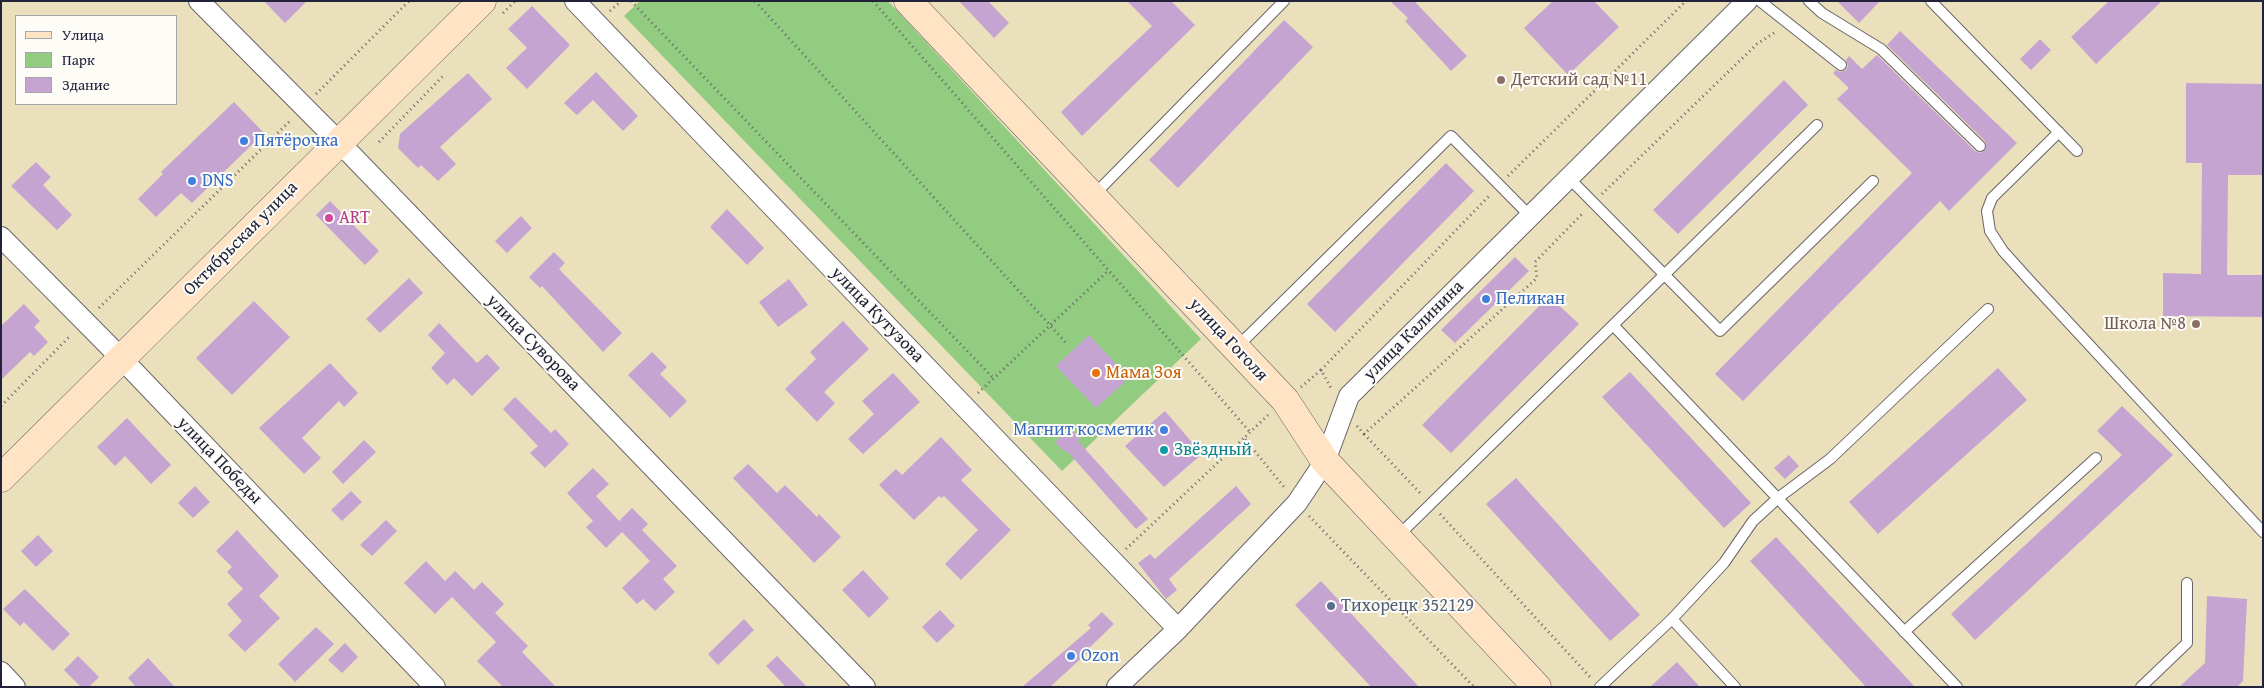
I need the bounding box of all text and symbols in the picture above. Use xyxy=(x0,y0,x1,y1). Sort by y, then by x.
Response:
legend xyxy=(15,15,178,105)
text: Улица xyxy=(62,24,104,45)
text: Парк xyxy=(62,49,95,70)
place label: Детский сад №11 xyxy=(1511,69,1647,91)
text: Здание xyxy=(62,74,110,95)
marker: Детский сад №11 xyxy=(1495,74,1507,86)
place label: Пятёрочка xyxy=(254,130,338,152)
marker: Пятёрочка xyxy=(238,135,250,147)
place label: DNS xyxy=(202,170,233,192)
marker: DNS xyxy=(186,175,198,187)
street label: Октябрьская улица xyxy=(179,177,303,301)
place label: ART xyxy=(339,207,370,229)
marker: ART xyxy=(323,212,335,224)
street label: улица Кутузова xyxy=(826,263,928,367)
street label: улица Калинина xyxy=(1359,276,1469,386)
place label: Пеликан xyxy=(1496,288,1565,310)
street label: улица Суворова xyxy=(482,290,584,396)
marker: Пеликан xyxy=(1480,293,1492,305)
street label: улица Гоголя xyxy=(1184,294,1272,386)
place label: Школа №8 xyxy=(2104,313,2186,335)
marker: Школа №8 xyxy=(2190,318,2202,330)
place label: Мама Зоя xyxy=(1106,362,1182,384)
marker: Мама Зоя xyxy=(1090,367,1102,379)
street label: улица Победы xyxy=(172,413,266,509)
place label: Магнит косметик xyxy=(1013,419,1154,441)
marker: Магнит косметик xyxy=(1158,424,1170,436)
place label: Звёздный xyxy=(1174,439,1252,461)
marker: Звёздный xyxy=(1158,444,1170,456)
place label: Тихорецк 352129 xyxy=(1341,595,1474,617)
marker: Тихорецк 352129 xyxy=(1325,600,1337,612)
place label: Ozon xyxy=(1081,645,1119,667)
marker: Ozon xyxy=(1065,650,1077,662)

